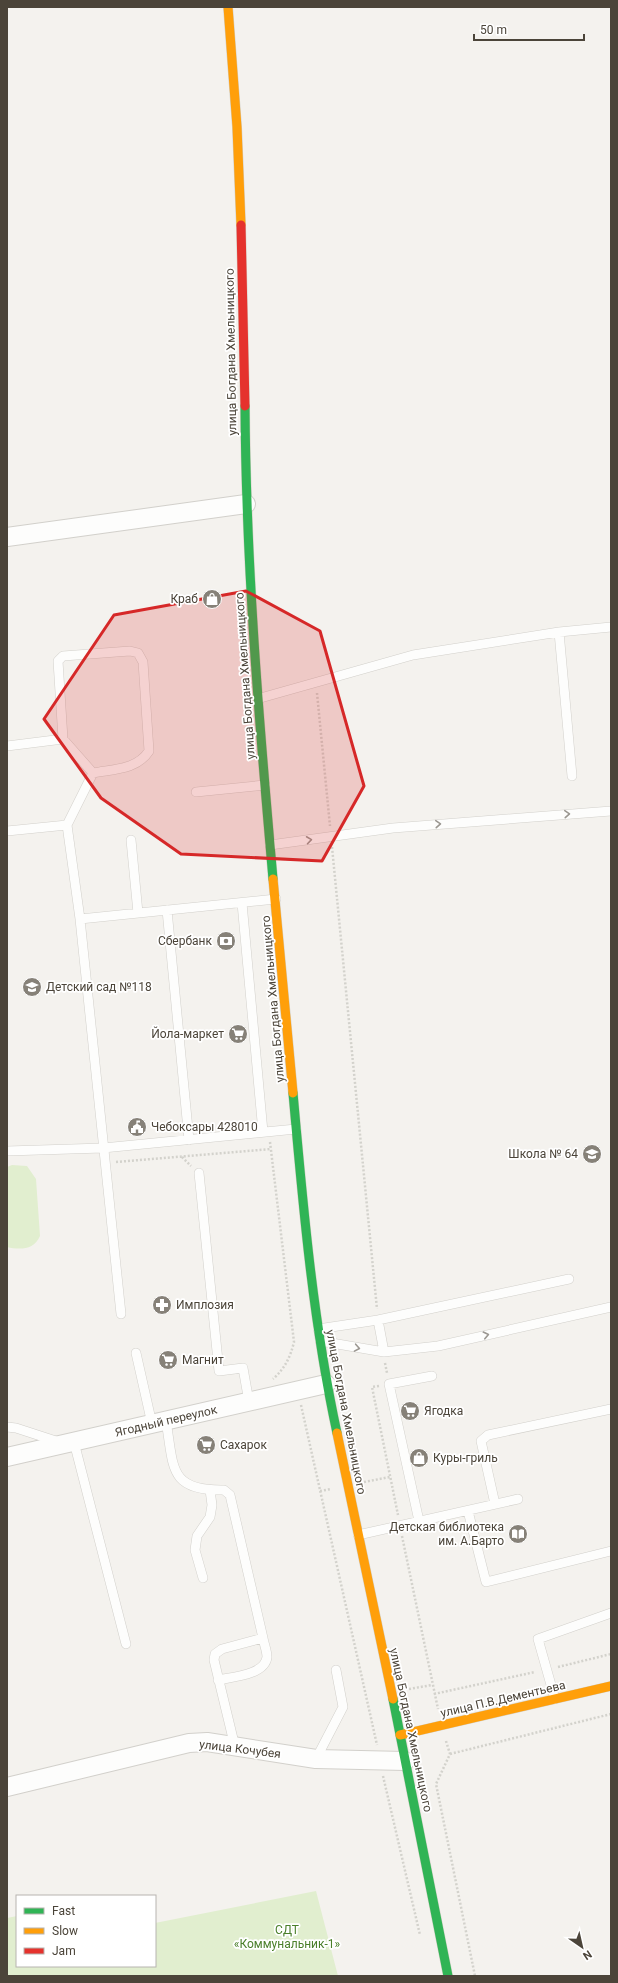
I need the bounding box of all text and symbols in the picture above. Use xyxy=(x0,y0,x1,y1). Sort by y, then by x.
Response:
scale bar xyxy=(474,16,584,42)
text: 50 m xyxy=(480,23,507,37)
street label: улица Богдана Хмельницкого xyxy=(223,268,239,436)
shop icon: Краб xyxy=(201,588,223,610)
place label: Краб xyxy=(171,592,198,606)
street label: улица Богдана Хмельницкого xyxy=(232,592,258,760)
one-way arrow xyxy=(564,810,570,819)
one-way arrow xyxy=(435,820,441,829)
one-way arrow xyxy=(306,836,312,845)
street label: улица Богдана Хмельницкого xyxy=(259,915,287,1083)
bank icon: Сбербанк xyxy=(215,930,237,952)
place label: Сбербанк xyxy=(158,934,213,948)
school or university icon: Детский сад №118 xyxy=(21,976,43,998)
place label: Детский сад №118 xyxy=(46,980,152,994)
supermarket icon: Йола-маркет xyxy=(227,1023,249,1045)
place label: Йола-маркет xyxy=(151,1026,224,1041)
public building icon: Чебоксары 428010 xyxy=(126,1116,148,1138)
place label: Чебоксары 428010 xyxy=(151,1120,258,1134)
school or university icon: Школа № 64 xyxy=(581,1143,603,1165)
place label: Школа № 64 xyxy=(508,1147,578,1161)
pharmacy icon: Имплозия xyxy=(151,1294,173,1316)
place label: Имплозия xyxy=(176,1298,234,1312)
street label: улица Богдана Хмельницкого xyxy=(323,1328,369,1496)
one-way arrow xyxy=(482,1332,489,1340)
one-way arrow xyxy=(354,1343,361,1351)
supermarket icon: Магнит xyxy=(157,1349,179,1371)
place label: Магнит xyxy=(182,1353,224,1367)
supermarket icon: Ягодка xyxy=(399,1400,421,1422)
street label: Ягодный переулок xyxy=(114,1402,219,1440)
place label: Ягодка xyxy=(424,1404,463,1418)
supermarket icon: Сахарок xyxy=(195,1434,217,1456)
place label: Сахарок xyxy=(220,1438,267,1452)
shop icon: Куры-гриль xyxy=(408,1447,430,1469)
place label: Куры-гриль xyxy=(433,1451,498,1465)
place label: Детская библиотека им. А.Барто xyxy=(389,1520,504,1548)
library icon: Детская библиотека им. А.Барто xyxy=(507,1523,529,1545)
street label: улица Богдана Хмельницкого xyxy=(387,1647,435,1813)
street label: улица П.В.Дементьева xyxy=(439,1678,567,1720)
street label: улица Кочубея xyxy=(198,1737,282,1761)
legend xyxy=(16,1895,156,1967)
text: Fast xyxy=(52,1904,75,1918)
park label: СДТ «Коммунальник-1» xyxy=(234,1923,341,1951)
text: Slow xyxy=(52,1924,78,1938)
north arrow xyxy=(562,1927,602,1967)
text: Jam xyxy=(52,1944,76,1958)
text: N xyxy=(580,1947,594,1963)

